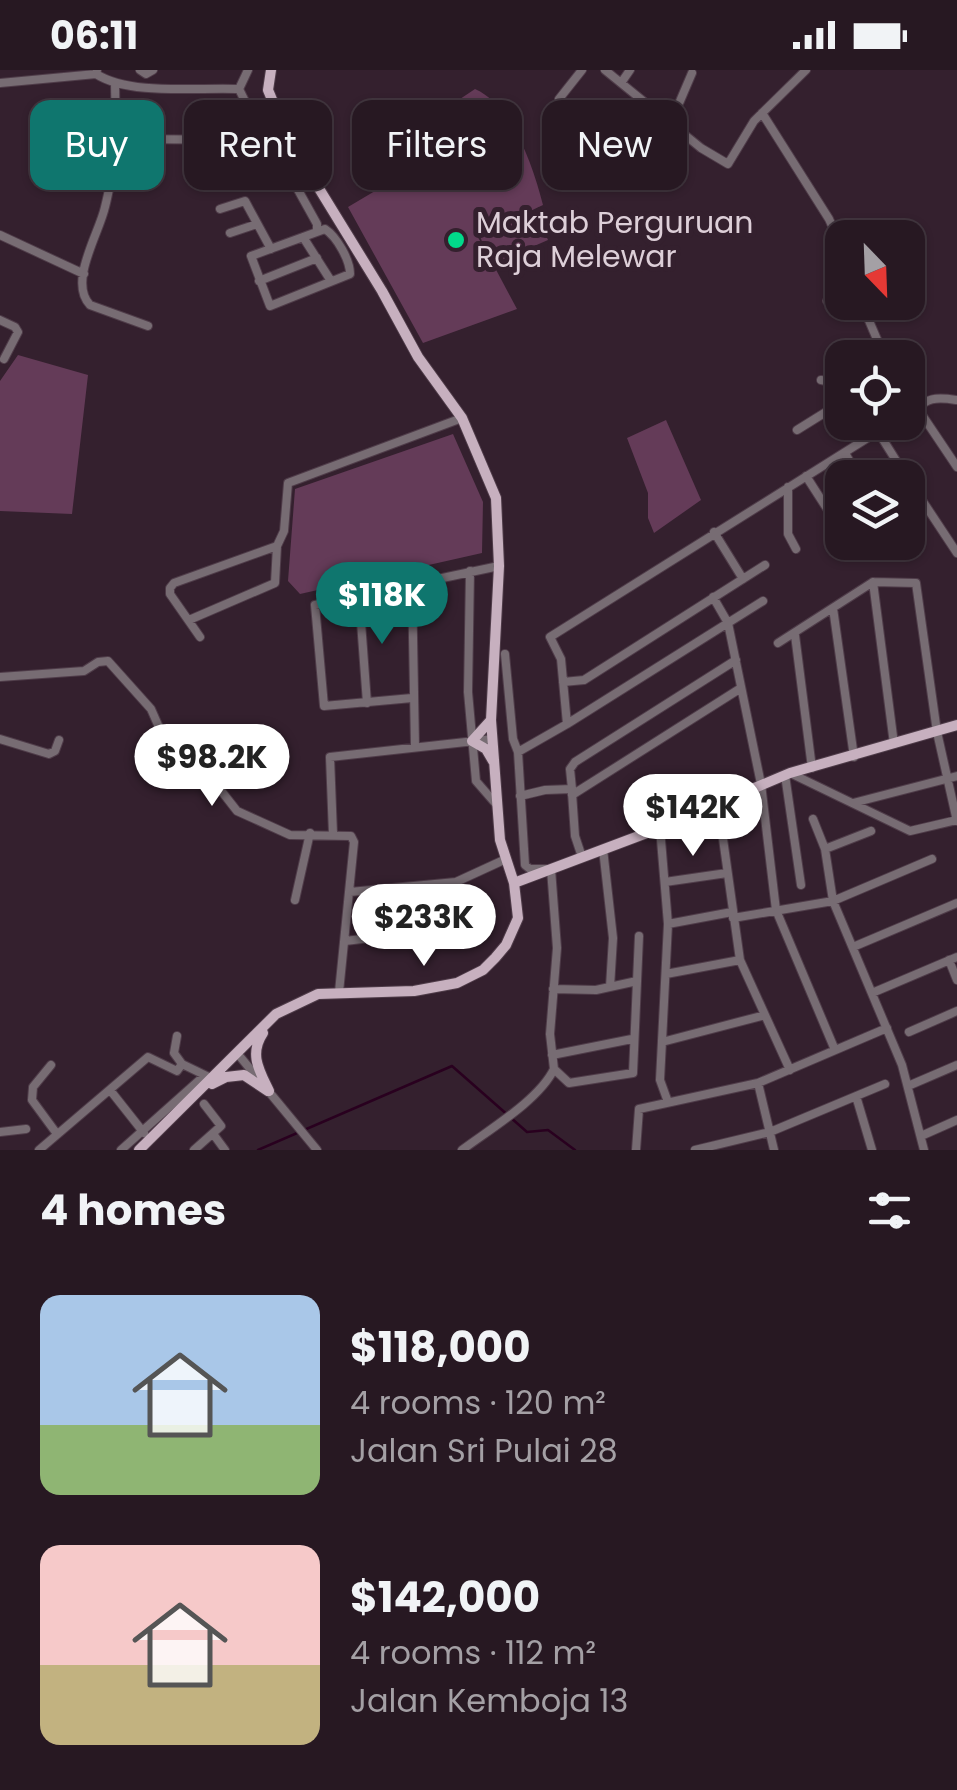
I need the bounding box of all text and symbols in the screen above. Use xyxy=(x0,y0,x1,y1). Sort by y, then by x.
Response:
text: 06:11 xyxy=(50,9,138,62)
chip: Buy xyxy=(30,100,164,190)
chip: Rent xyxy=(184,100,332,190)
chip: Filters xyxy=(352,100,522,190)
chip: New xyxy=(542,100,687,190)
place label: Maktab Perguruan Raja Melewar xyxy=(476,201,754,278)
north arrow xyxy=(825,220,925,320)
map controls xyxy=(825,220,925,560)
marker: Maktab Perguruan Raja Melewar xyxy=(445,229,467,251)
button: locate xyxy=(825,340,925,440)
button: layers xyxy=(825,460,925,560)
pin: $118K xyxy=(312,562,452,647)
text: $118K xyxy=(338,572,426,617)
pin: $98.2K xyxy=(131,724,293,809)
text: $98.2K xyxy=(156,734,268,779)
pin: $142K xyxy=(623,774,763,859)
text: $142K xyxy=(645,784,741,829)
pin: $233K xyxy=(354,884,494,969)
text: $233K xyxy=(374,894,474,939)
text: 4 homes xyxy=(40,1181,226,1240)
icon: filters xyxy=(862,1183,917,1238)
text: $118,000 xyxy=(350,1318,531,1377)
icon: home xyxy=(120,1335,240,1455)
text: 4 rooms · 120 m² xyxy=(350,1380,606,1425)
text: Jalan Sri Pulai 28 xyxy=(350,1428,618,1473)
text: $142,000 xyxy=(350,1568,540,1627)
icon: home xyxy=(120,1585,240,1705)
text: 4 rooms · 112 m² xyxy=(350,1630,596,1675)
text: Jalan Kemboja 13 xyxy=(350,1678,628,1723)

